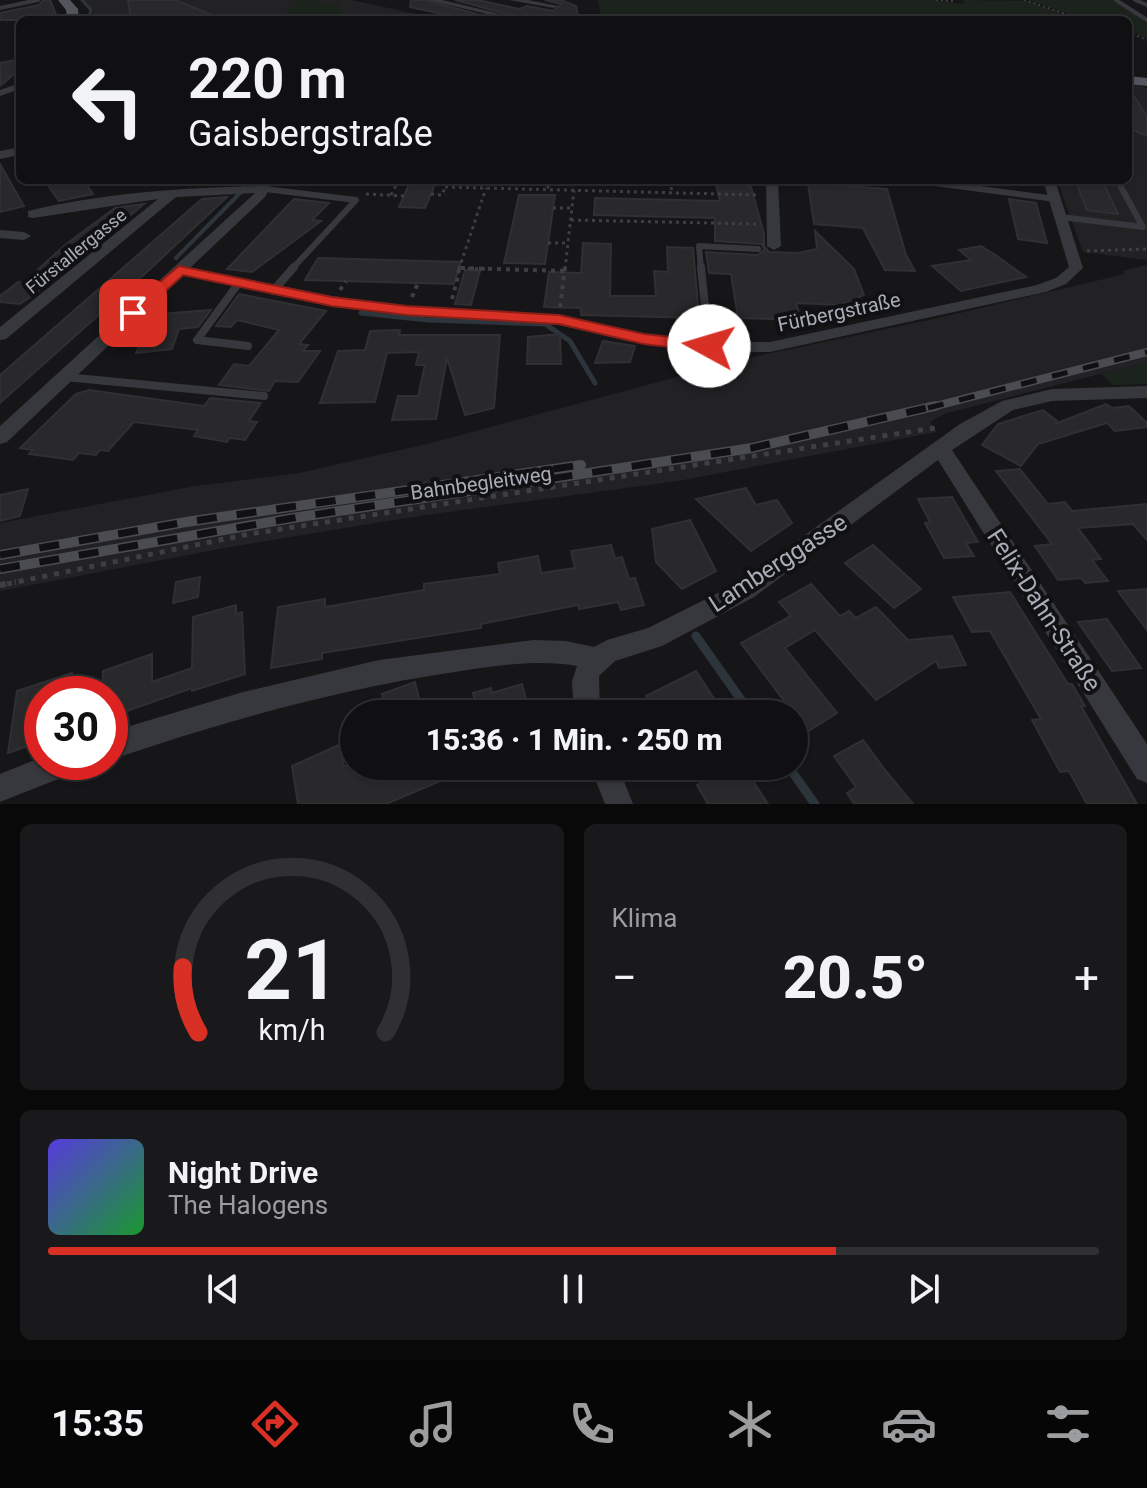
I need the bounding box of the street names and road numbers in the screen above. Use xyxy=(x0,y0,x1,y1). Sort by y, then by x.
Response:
street label: Fürstallergasse xyxy=(22,204,130,298)
street label: Fürbergstraße xyxy=(775,287,903,337)
street label: Bahnbegleitweg xyxy=(409,461,553,505)
street label: Lamberggasse xyxy=(704,508,852,618)
street label: Felix-Dahn-Straße xyxy=(981,524,1107,696)

